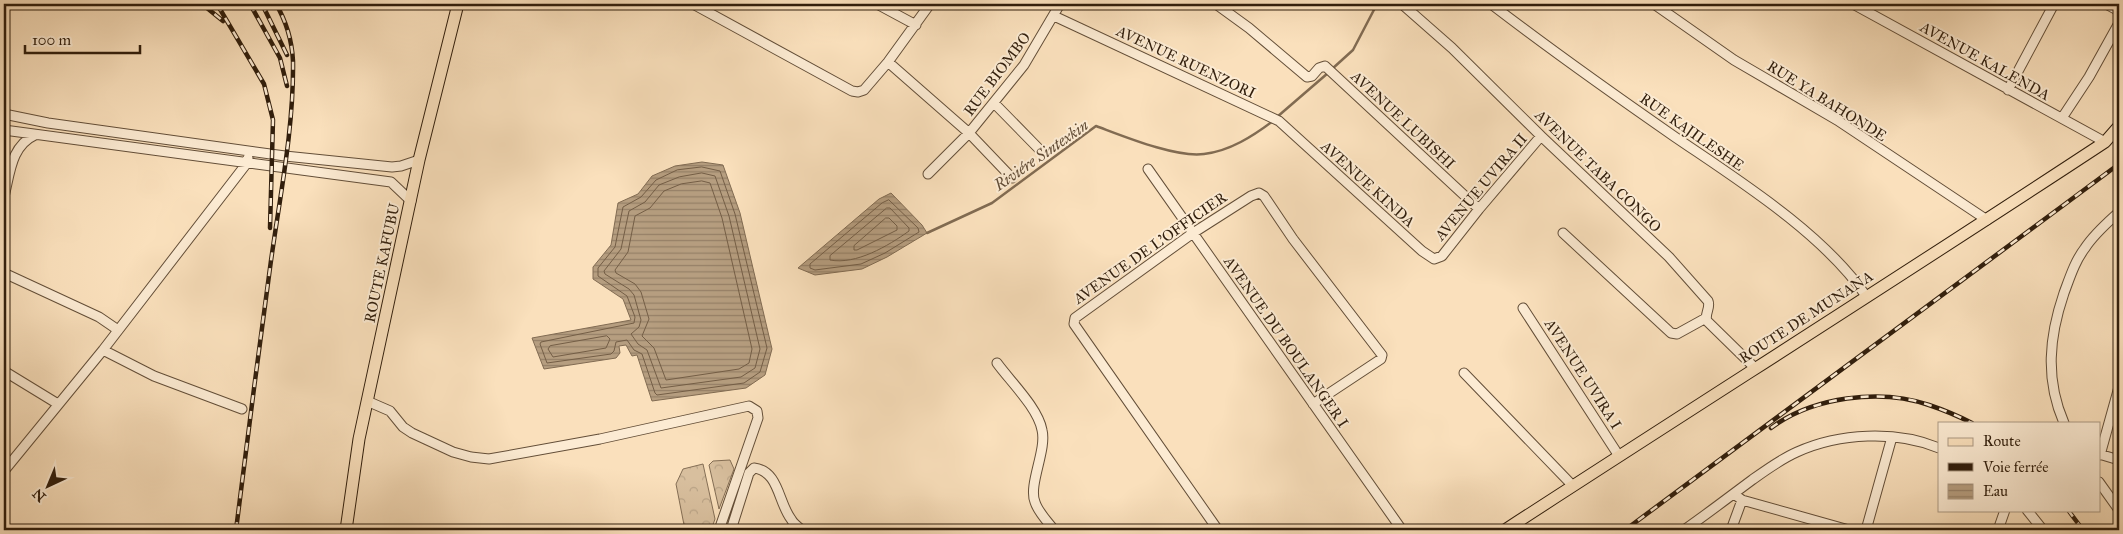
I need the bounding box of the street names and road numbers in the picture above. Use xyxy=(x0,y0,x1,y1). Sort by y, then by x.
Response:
street label: AVENUE KALENDA xyxy=(1916,17,2053,104)
street label: AVENUE RUENZORI xyxy=(1113,21,1259,102)
street label: RUE BIOMBO xyxy=(960,29,1034,119)
street label: RUE YA BAHONDE xyxy=(1764,57,1890,145)
street label: AVENUE LUBISHI xyxy=(1347,67,1459,173)
street label: RUE KAJILESHE xyxy=(1636,89,1748,176)
street label: AVENUE TABA CONGO xyxy=(1530,105,1665,236)
street label: AVENUE UVIRA II xyxy=(1430,130,1531,245)
street label: AVENUE KINDA xyxy=(1317,136,1419,231)
street label: AVENUE DE L'OFFICIER xyxy=(1069,188,1230,308)
street label: ROUTE KAFUBU xyxy=(361,202,403,324)
street label: AVENUE DU BOULANGER I xyxy=(1219,252,1352,431)
street label: ROUTE DE MUNANA xyxy=(1736,267,1876,367)
street label: AVENUE UVIRA I xyxy=(1540,315,1625,432)

